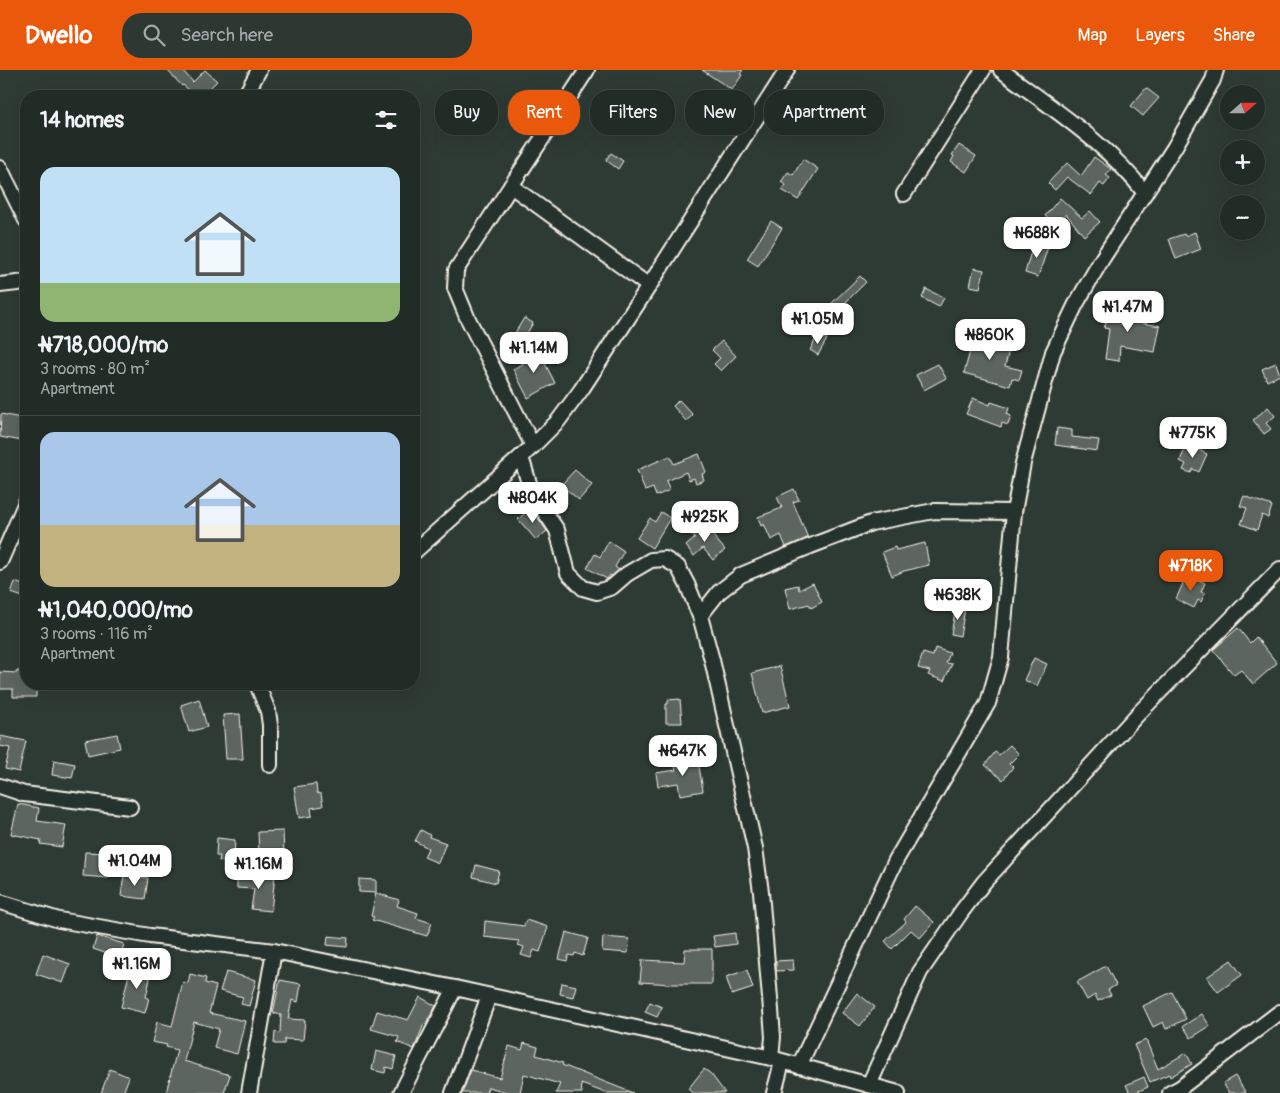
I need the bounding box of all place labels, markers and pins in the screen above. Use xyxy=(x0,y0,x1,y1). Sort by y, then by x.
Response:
pin: ₦688K xyxy=(1002,216,1072,259)
pin: ₦1.47M xyxy=(1087,290,1169,333)
pin: ₦1.05M xyxy=(777,302,859,345)
pin: ₦860K xyxy=(955,318,1025,361)
pin: ₦1.14M xyxy=(493,332,575,374)
pin: ₦775K xyxy=(1158,416,1228,459)
pin: ₦804K xyxy=(498,482,568,524)
pin: ₦925K xyxy=(670,500,740,543)
pin: ₦718K xyxy=(1156,550,1226,592)
pin: ₦638K xyxy=(923,578,993,621)
pin: ₦647K xyxy=(648,734,718,777)
pin: ₦1.04M xyxy=(94,844,176,887)
pin: ₦1.16M xyxy=(218,848,300,890)
pin: ₦1.16M xyxy=(96,948,178,990)

